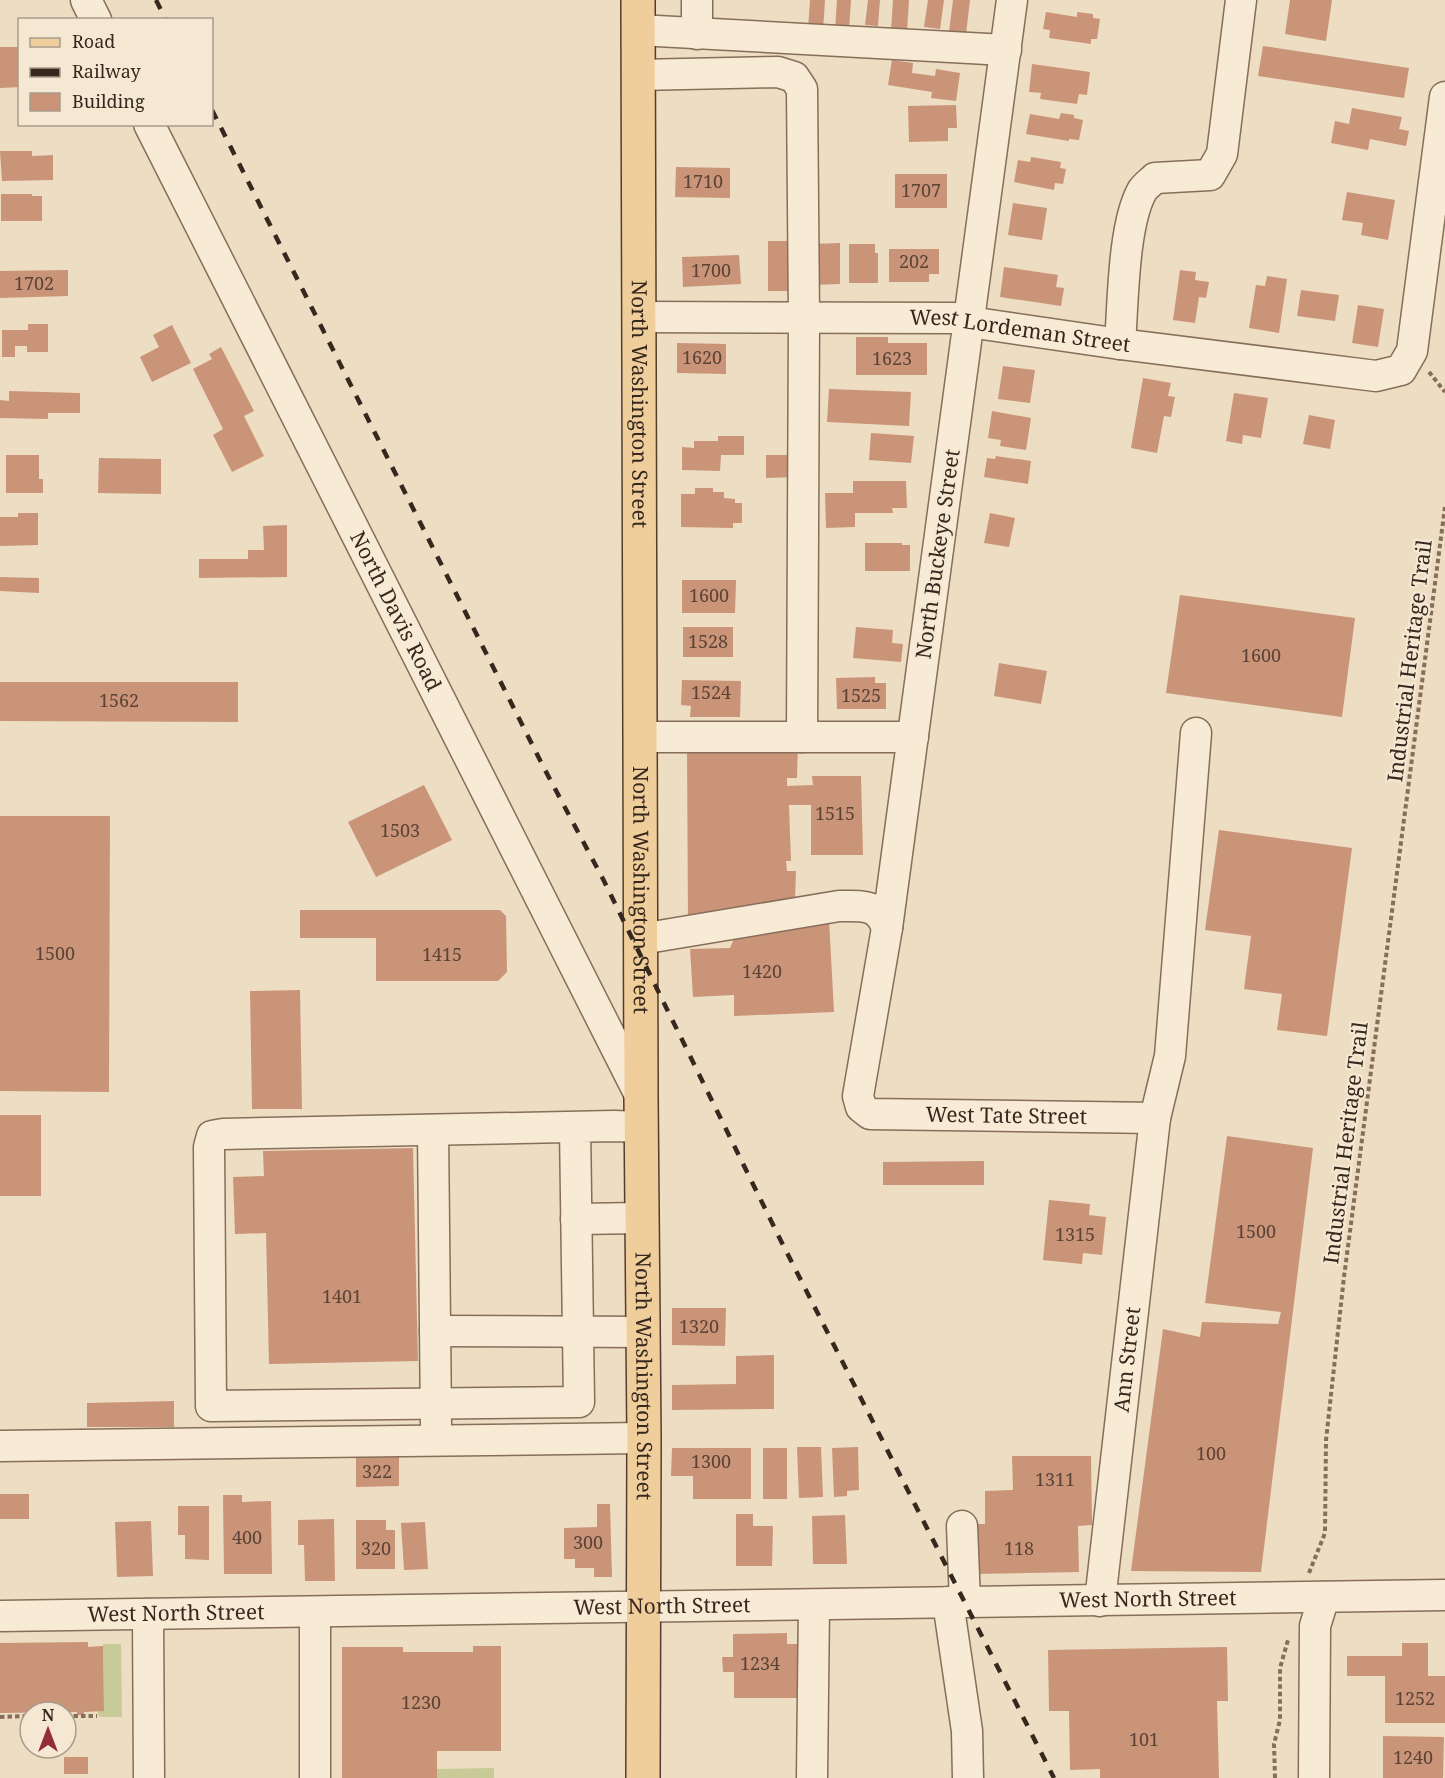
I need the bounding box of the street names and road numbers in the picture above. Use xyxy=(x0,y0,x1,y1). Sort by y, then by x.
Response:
street label: North Washington Street xyxy=(626,280,654,528)
street label: West Lordeman Street xyxy=(909,303,1132,358)
street label: North Buckeye Street xyxy=(908,447,966,661)
street label: North Davis Road xyxy=(344,526,448,696)
street label: Industrial Heritage Trail xyxy=(1380,538,1438,784)
street label: North Washington Street xyxy=(627,766,656,1014)
street label: Industrial Heritage Trail xyxy=(1316,1020,1374,1266)
street label: West Tate Street xyxy=(926,1100,1087,1130)
street label: North Washington Street xyxy=(629,1252,659,1500)
street label: Ann Street xyxy=(1107,1305,1146,1414)
street label: West North Street xyxy=(1059,1583,1237,1614)
street label: West North Street xyxy=(573,1590,751,1621)
street label: West North Street xyxy=(87,1597,265,1628)

